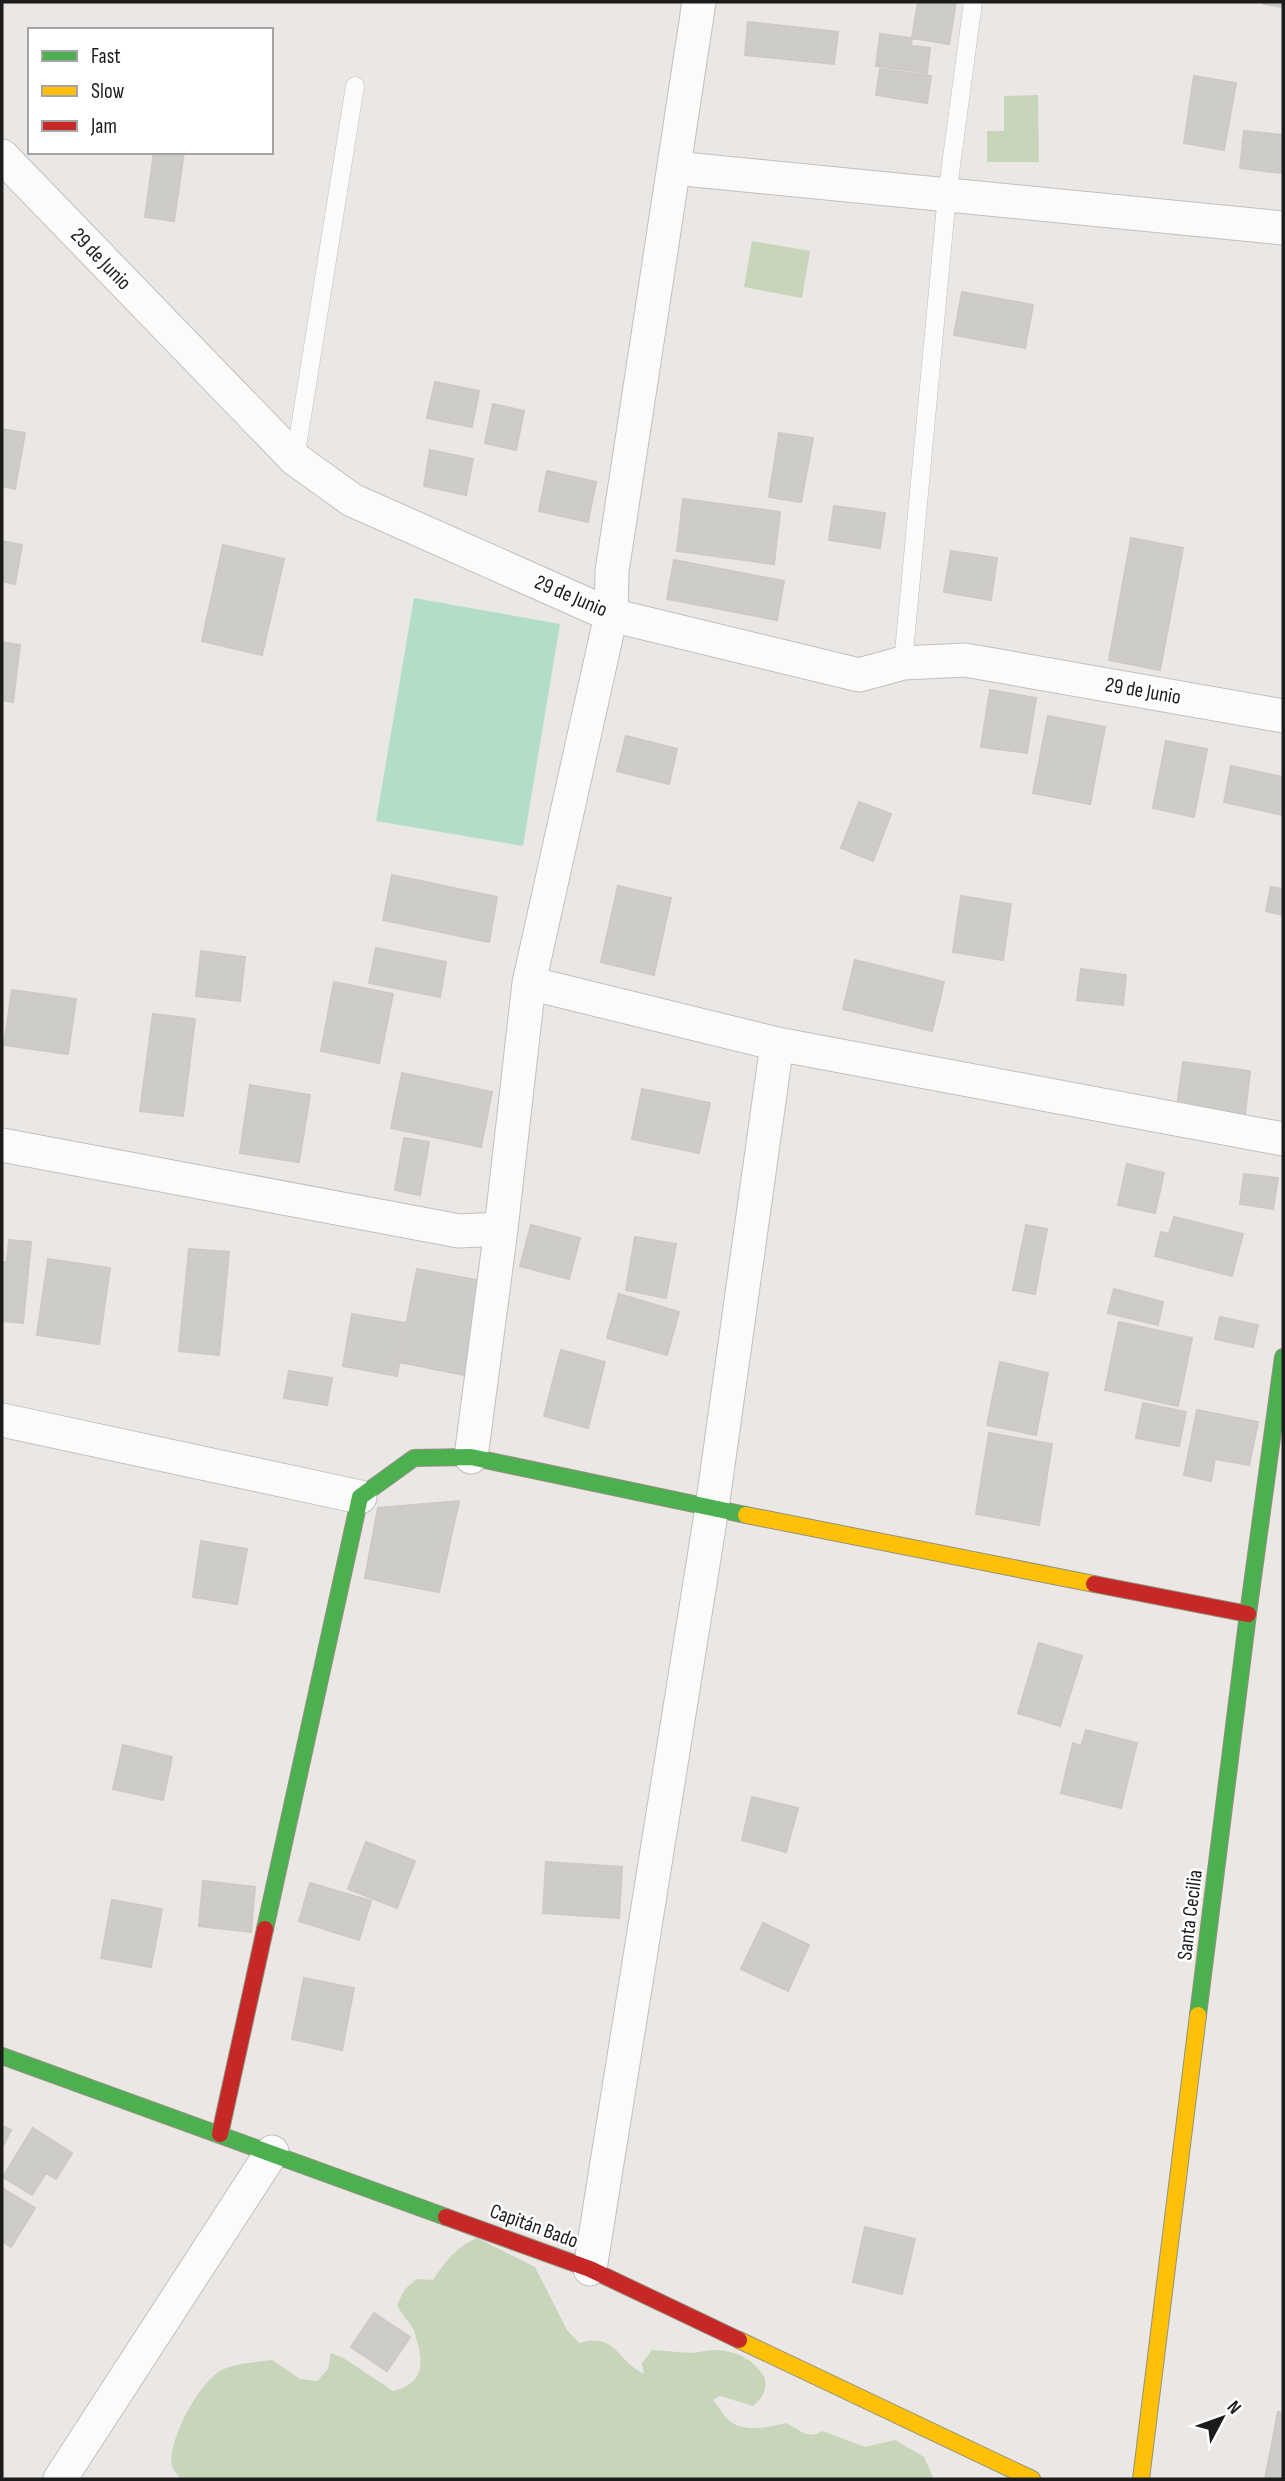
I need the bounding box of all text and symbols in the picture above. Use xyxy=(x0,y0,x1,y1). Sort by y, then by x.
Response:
legend xyxy=(28,28,273,154)
text: Fast xyxy=(91,44,121,69)
text: Slow xyxy=(91,79,125,104)
text: Jam xyxy=(90,114,117,139)
street label: 29 de Junio xyxy=(65,223,137,295)
street label: 29 de Junio xyxy=(531,570,611,622)
street label: 29 de Junio xyxy=(1103,672,1183,710)
street label: Santa Cecilia xyxy=(1172,1868,1208,1962)
street label: Capitán Bado xyxy=(486,2198,582,2254)
north arrow xyxy=(1187,2383,1257,2453)
text: N xyxy=(1222,2396,1246,2419)

